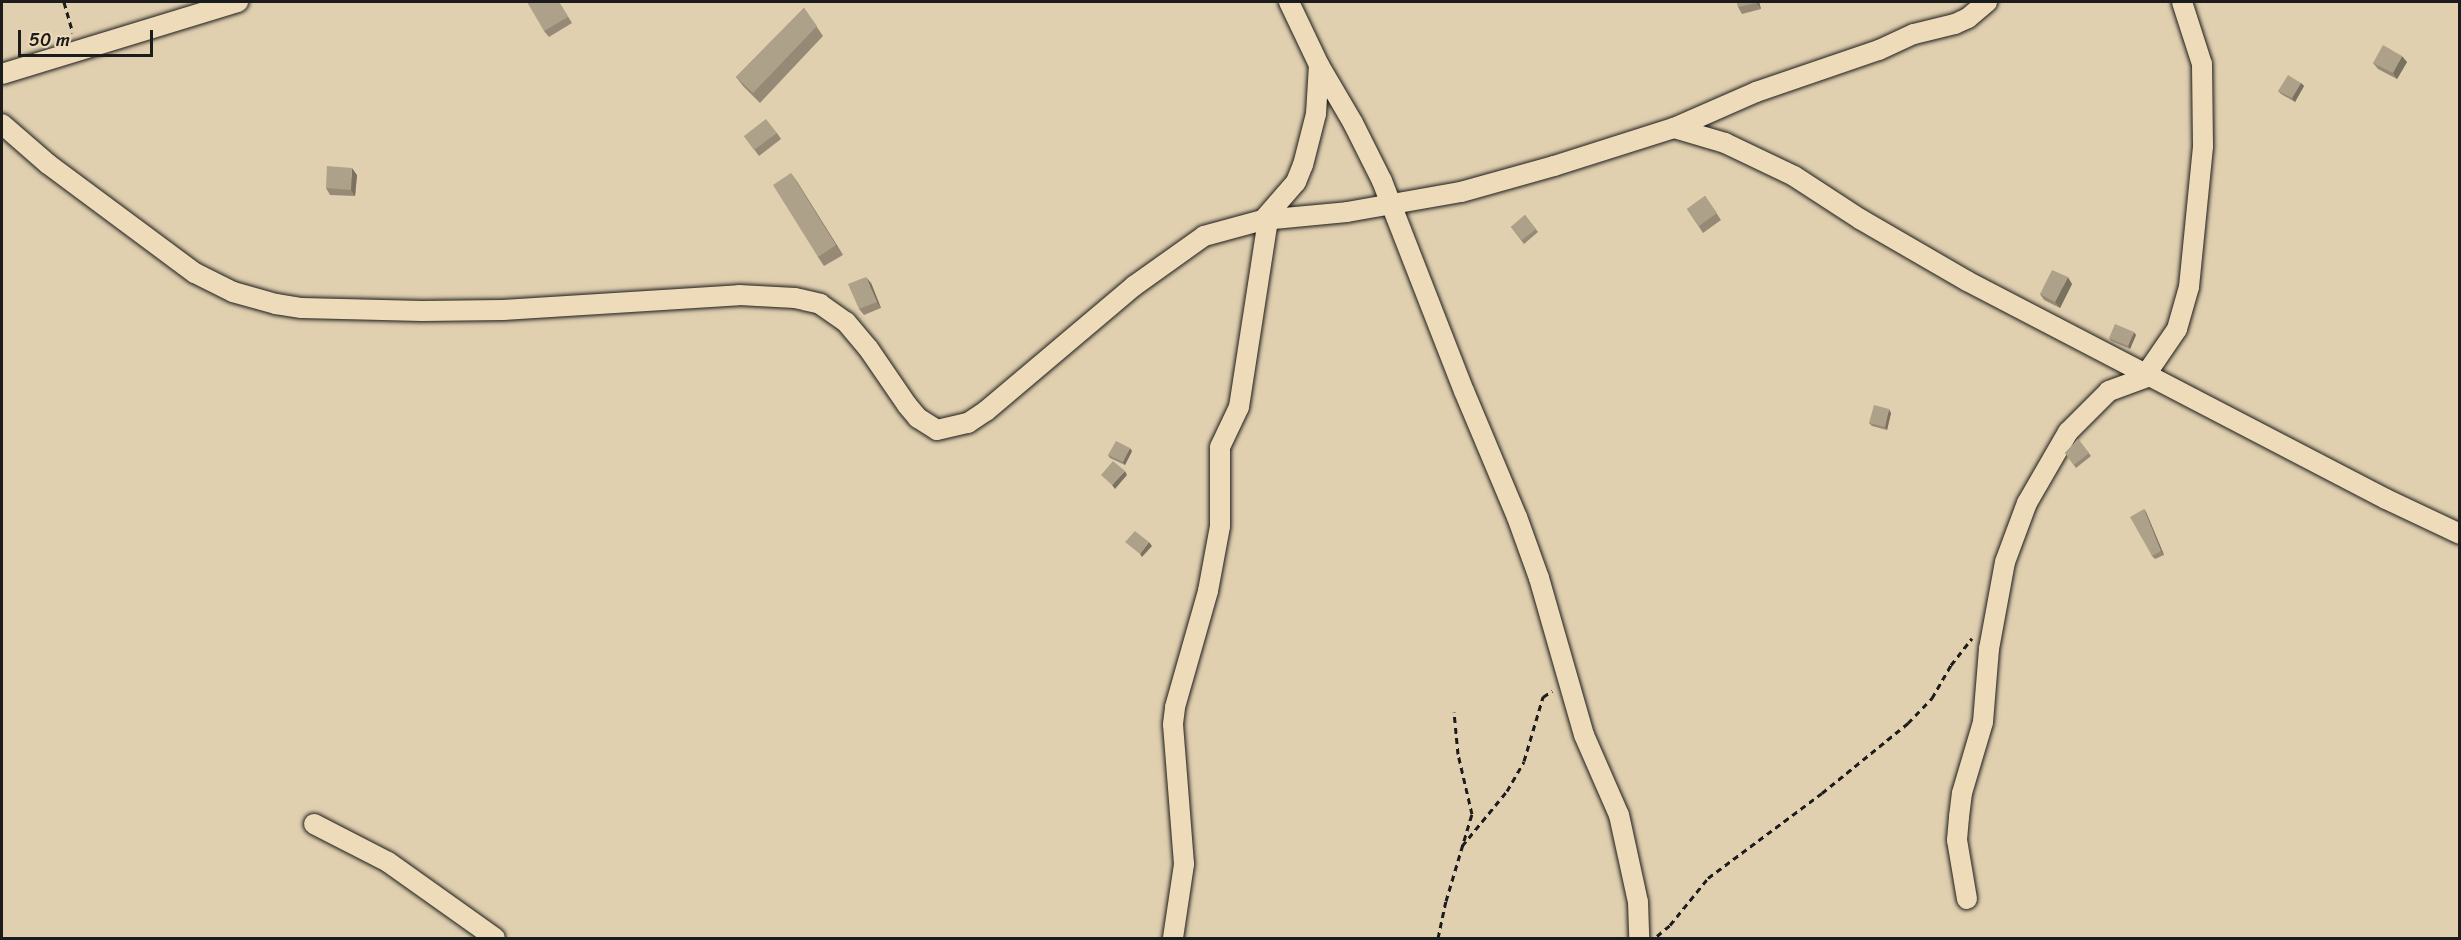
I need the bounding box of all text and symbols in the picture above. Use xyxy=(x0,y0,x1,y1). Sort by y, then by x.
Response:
scale bar xyxy=(21,18,156,56)
text: 50 m xyxy=(29,24,70,56)

